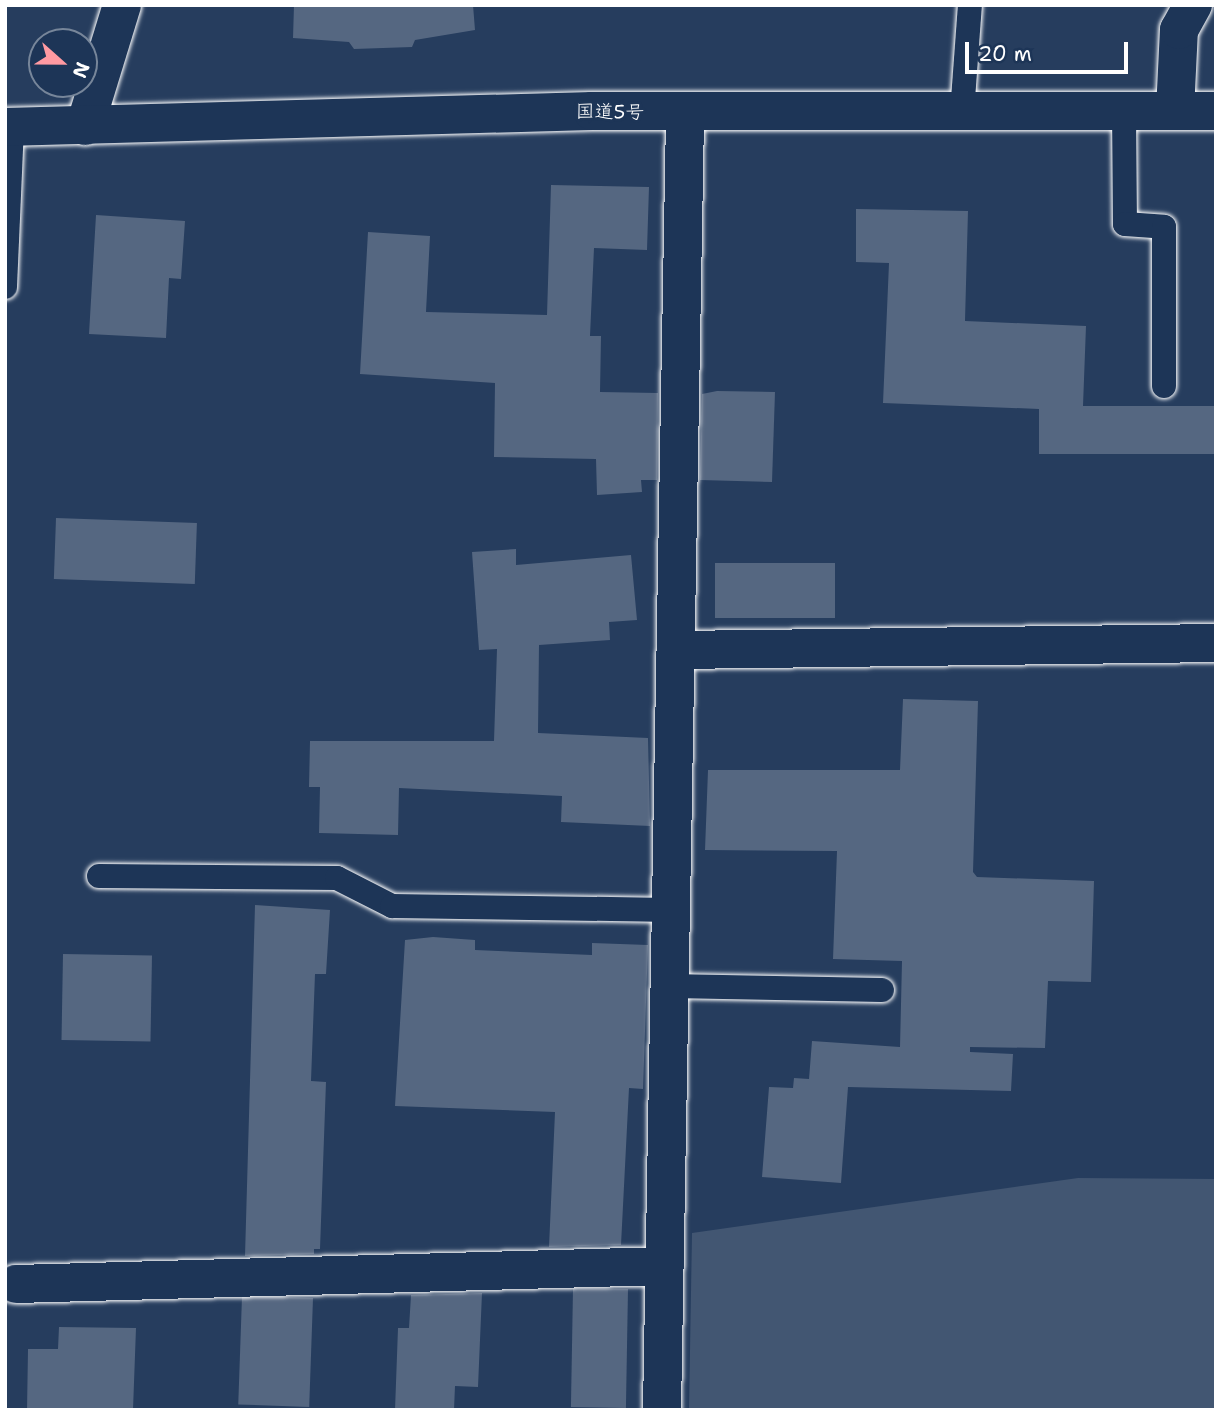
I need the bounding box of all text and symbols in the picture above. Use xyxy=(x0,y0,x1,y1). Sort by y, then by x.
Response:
north arrow xyxy=(28,28,98,98)
scale bar xyxy=(969,28,1132,72)
text: 20 m xyxy=(978,40,1032,68)
text: N xyxy=(67,58,96,81)
street label: 国道5号 xyxy=(575,100,645,124)

